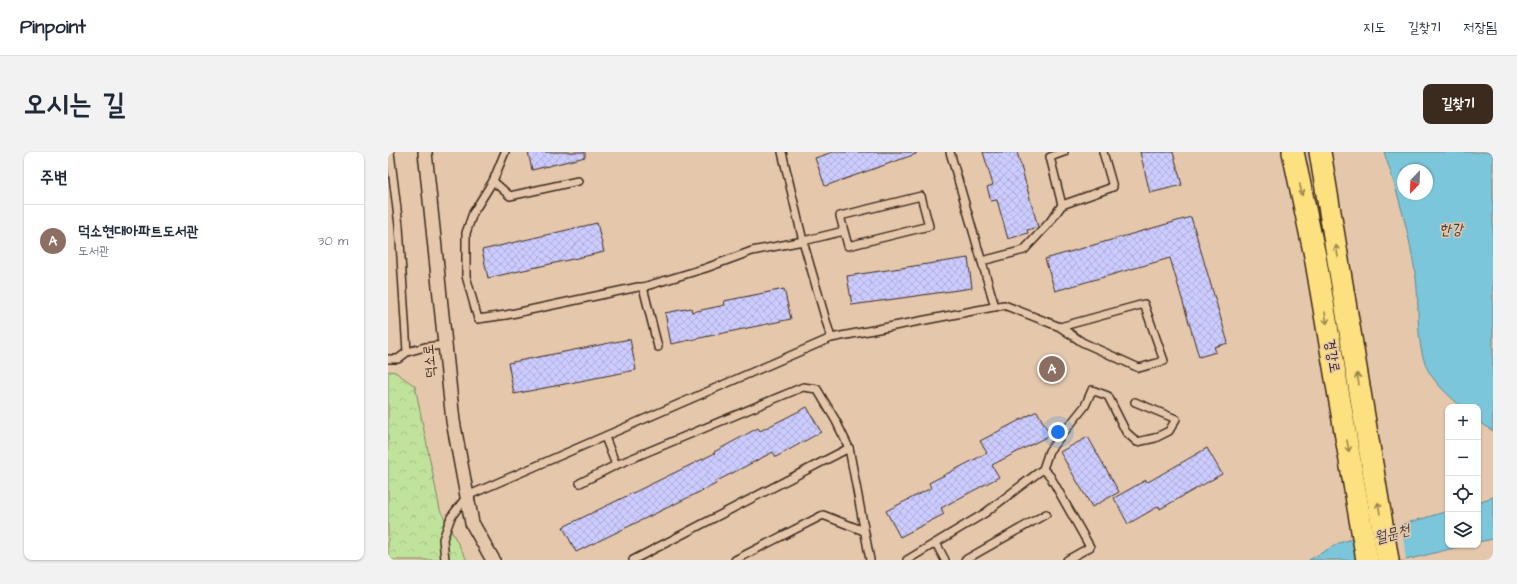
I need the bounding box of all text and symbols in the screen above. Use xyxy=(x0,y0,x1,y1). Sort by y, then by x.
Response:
text: Pinpoint xyxy=(20,14,86,41)
text: 지도 xyxy=(1363,18,1385,38)
text: 길찾기 xyxy=(1407,18,1441,38)
text: 저장됨 xyxy=(1463,18,1497,38)
button: 길찾기 xyxy=(1423,84,1493,124)
text: 오시는 길 xyxy=(24,85,125,124)
north arrow xyxy=(1397,164,1433,200)
text: 주변 xyxy=(40,166,67,190)
one-way arrow xyxy=(1298,183,1306,196)
water label: 한강 xyxy=(1439,219,1465,240)
text: 덕소현대아파트도서관 xyxy=(78,221,199,242)
text: A xyxy=(49,232,57,250)
text: 30 m xyxy=(318,232,348,250)
text: 도서관 xyxy=(78,242,109,260)
one-way arrow xyxy=(1333,245,1341,258)
one-way arrow xyxy=(1322,311,1330,324)
street label: 경강로 xyxy=(1319,338,1345,374)
street label: 덕소로 xyxy=(418,343,442,379)
pin: A xyxy=(1039,354,1065,384)
one-way arrow xyxy=(1354,373,1362,386)
map controls xyxy=(1445,404,1481,548)
button: + xyxy=(1445,404,1481,440)
your location xyxy=(1048,422,1068,442)
one-way arrow xyxy=(1344,439,1352,452)
button: − xyxy=(1445,440,1481,476)
button: locate xyxy=(1445,476,1481,512)
one-way arrow xyxy=(1375,502,1383,515)
button: layers xyxy=(1445,512,1481,548)
water label: 월문천 xyxy=(1372,519,1414,549)

